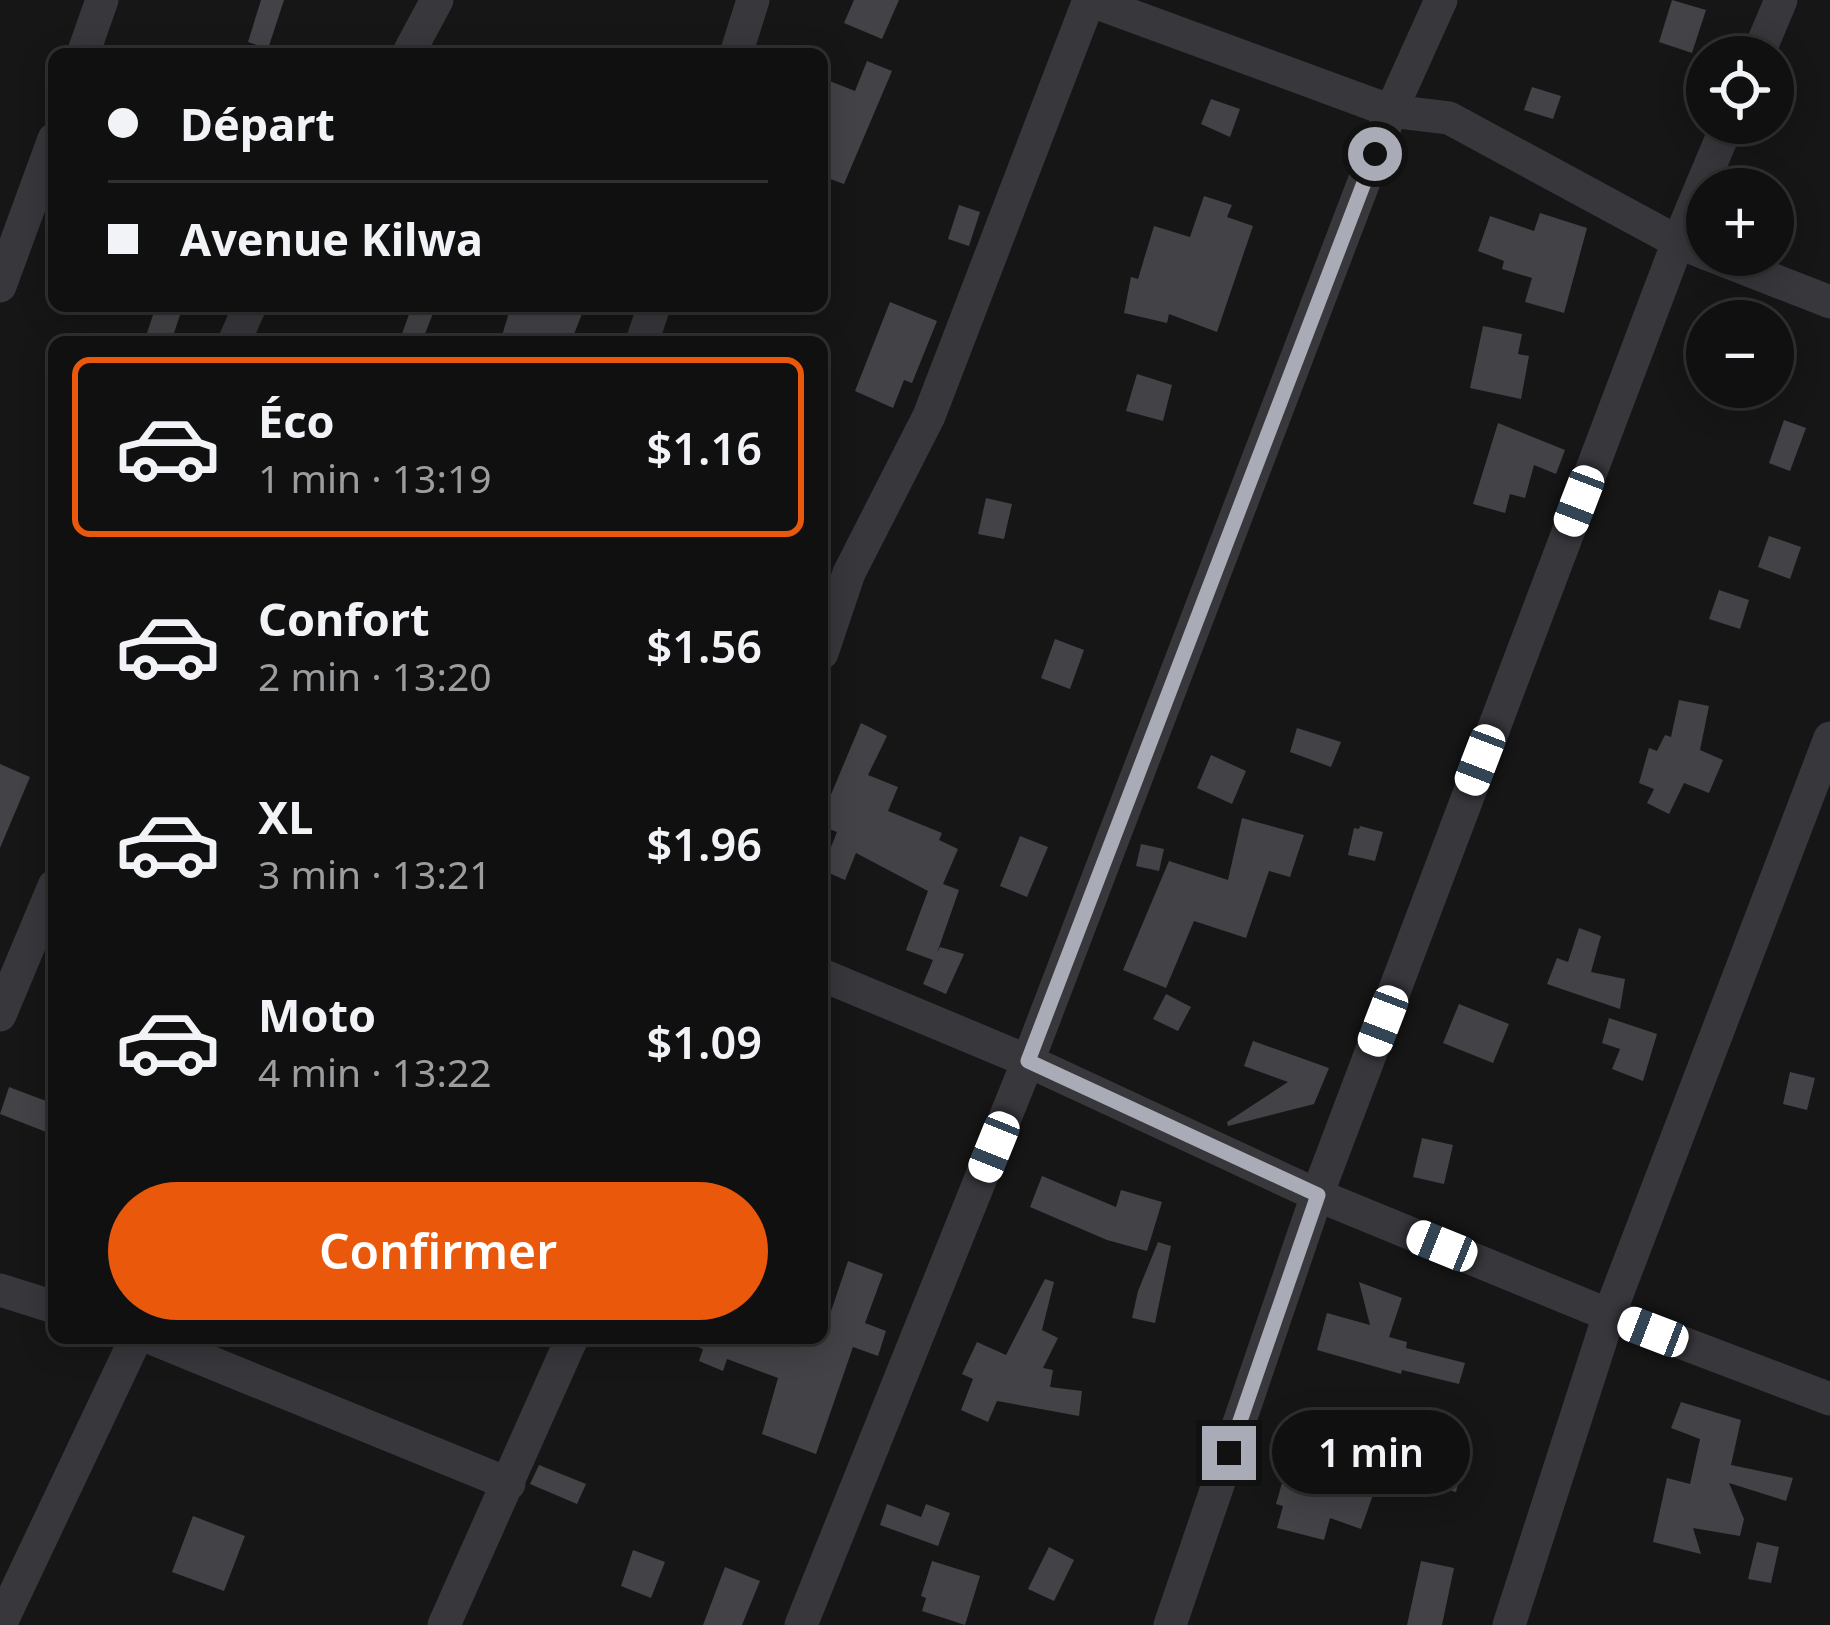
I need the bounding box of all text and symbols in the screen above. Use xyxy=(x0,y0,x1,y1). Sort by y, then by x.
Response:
map controls xyxy=(1686,36,1794,408)
button: locate xyxy=(1686,36,1794,144)
text: Départ xyxy=(180,93,335,154)
route start xyxy=(1348,127,1402,181)
button: + xyxy=(1686,168,1794,276)
text: Avenue Kilwa xyxy=(180,208,483,269)
button: − xyxy=(1686,300,1794,408)
text: Éco xyxy=(258,390,335,451)
icon: car xyxy=(114,393,222,501)
text: $1.16 xyxy=(647,417,762,478)
text: 1 min · 13:19 xyxy=(258,451,492,504)
car xyxy=(1549,461,1609,541)
text: Confort xyxy=(258,588,429,649)
icon: car xyxy=(114,591,222,699)
text: $1.56 xyxy=(647,615,762,676)
text: 2 min · 13:20 xyxy=(258,649,492,702)
car xyxy=(1450,720,1510,800)
text: XL xyxy=(258,786,313,847)
icon: car xyxy=(114,789,222,897)
text: $1.96 xyxy=(647,813,762,874)
text: 3 min · 13:21 xyxy=(258,847,492,900)
car xyxy=(1353,981,1413,1061)
text: Moto xyxy=(258,984,376,1045)
icon: car xyxy=(114,987,222,1095)
text: $1.09 xyxy=(647,1011,762,1072)
text: 4 min · 13:22 xyxy=(258,1045,492,1098)
car xyxy=(964,1107,1024,1187)
button: Confirmer xyxy=(108,1182,768,1320)
car xyxy=(1402,1216,1482,1276)
car xyxy=(1613,1302,1693,1362)
callout: 1 min xyxy=(1271,1411,1469,1495)
text: 1 min xyxy=(1318,1425,1424,1478)
route end xyxy=(1202,1426,1256,1480)

